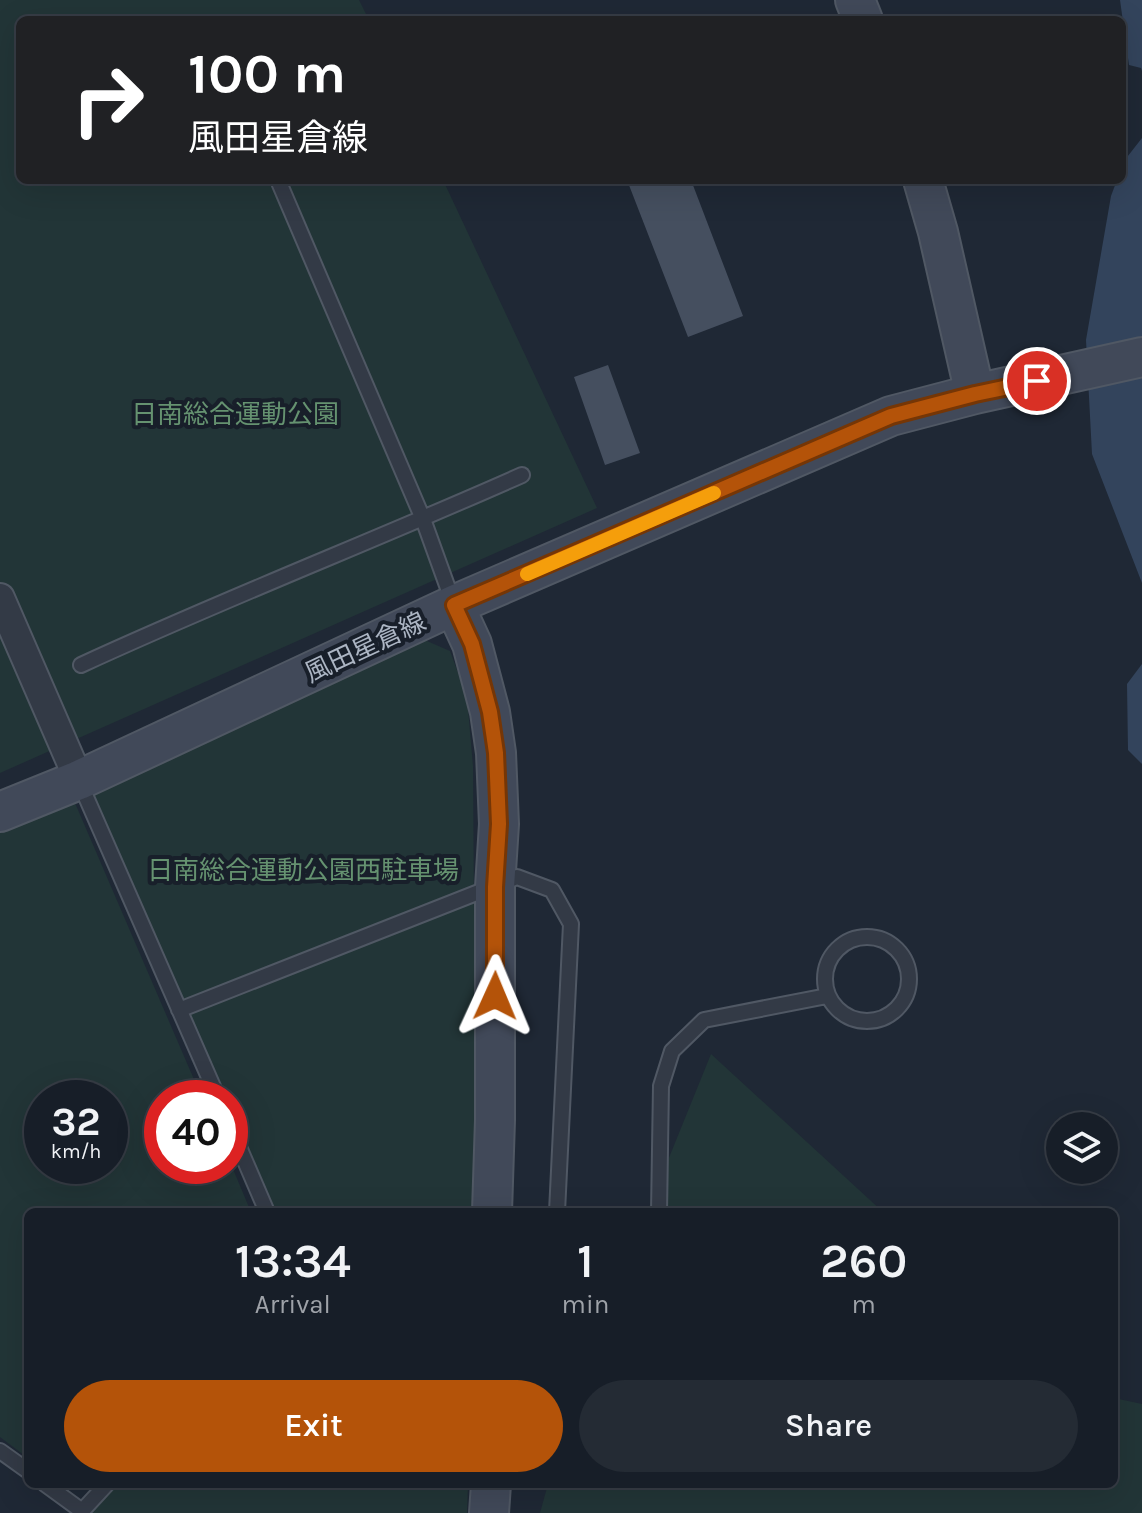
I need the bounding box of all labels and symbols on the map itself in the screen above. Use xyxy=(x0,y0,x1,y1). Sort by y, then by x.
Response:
pin xyxy=(1003,347,1071,415)
park label: 日南総合運動公園 xyxy=(131,399,339,430)
street label: 風田星倉線 xyxy=(300,606,431,689)
park label: 日南総合運動公園西駐車場 xyxy=(147,855,459,886)
position arrow xyxy=(453,954,537,1038)
speed limit sign: 40 xyxy=(144,1080,248,1184)

